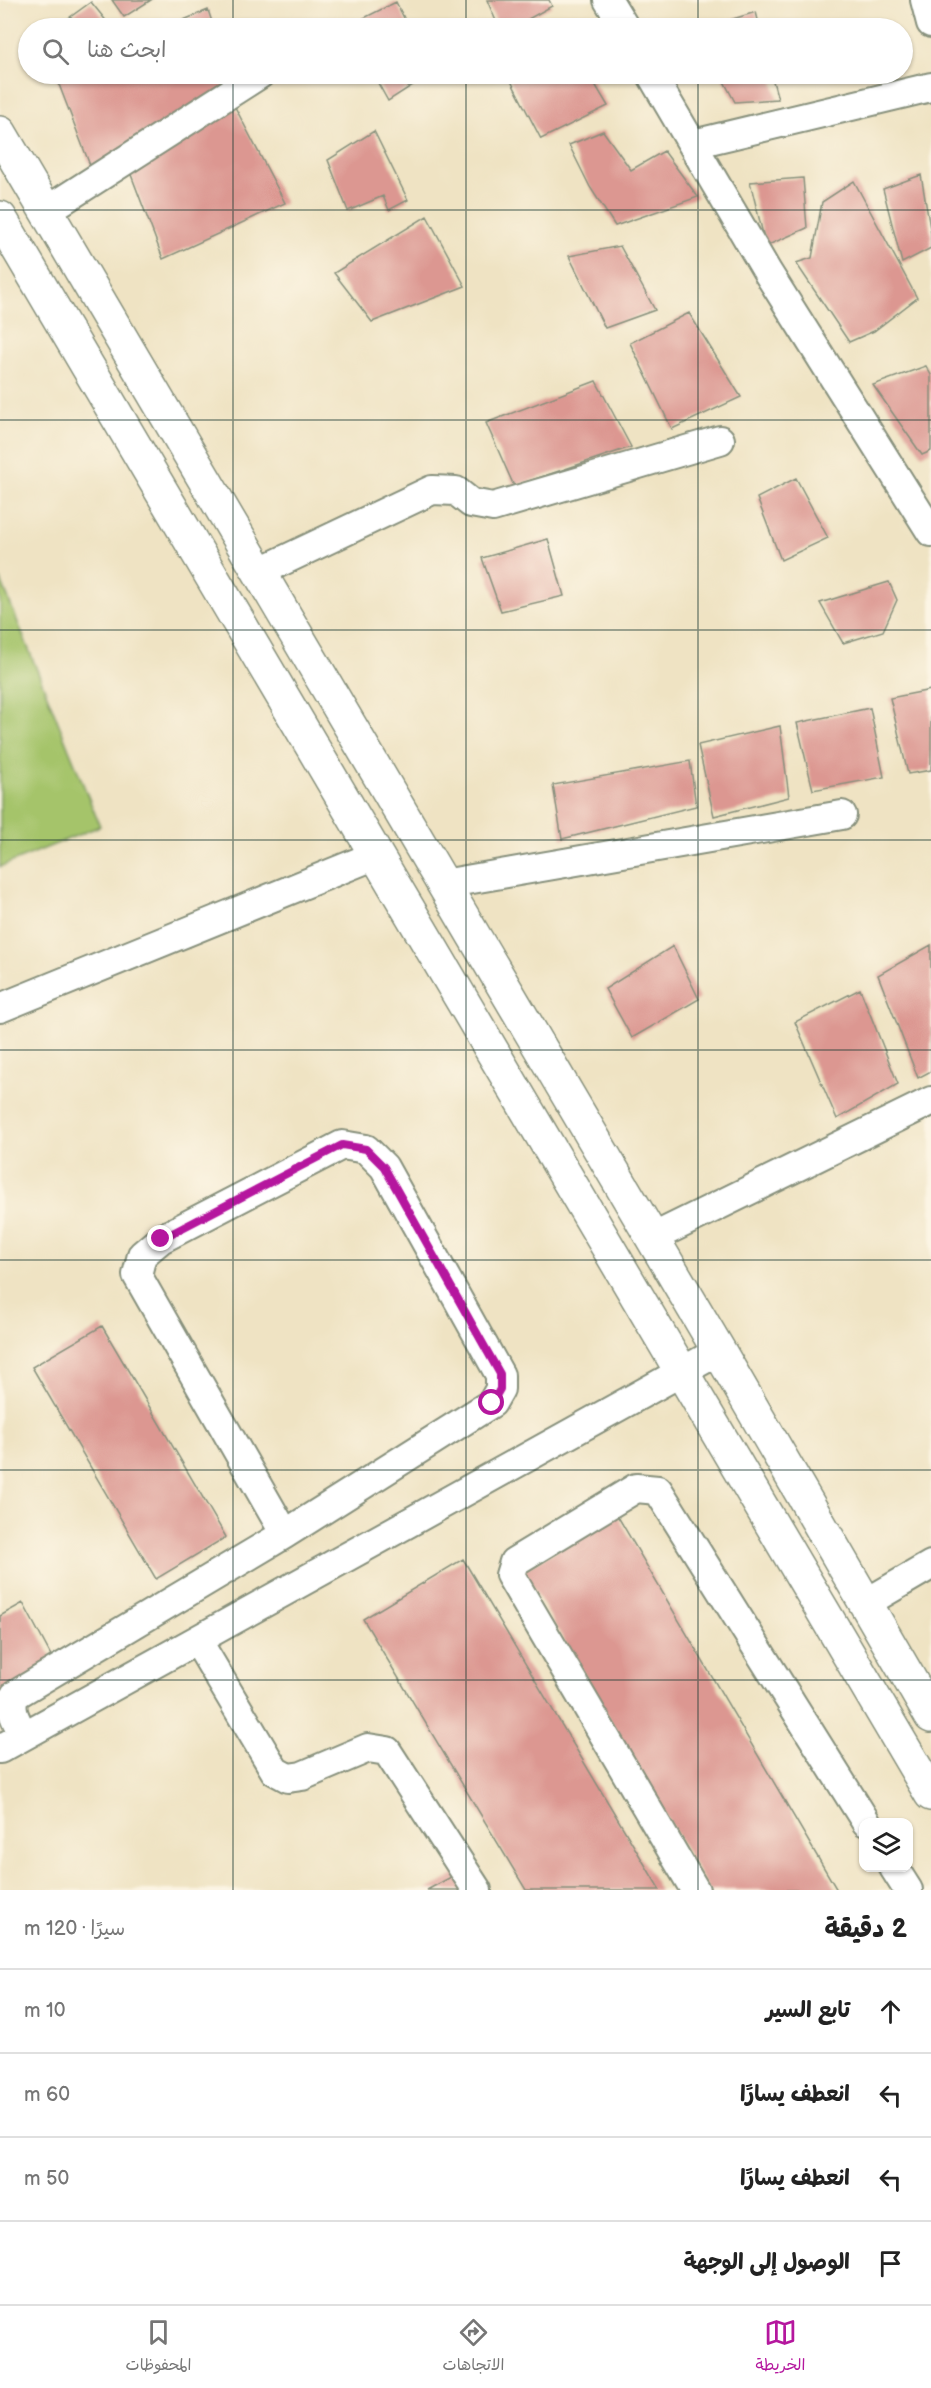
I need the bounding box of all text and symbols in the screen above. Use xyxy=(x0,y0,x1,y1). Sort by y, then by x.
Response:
search box xyxy=(18,18,913,84)
icon: search xyxy=(39,35,72,68)
text: ابحث هنا xyxy=(87,37,167,64)
route end xyxy=(147,1225,173,1251)
route start xyxy=(478,1389,504,1415)
map controls xyxy=(859,1818,913,1872)
button: layers xyxy=(859,1818,913,1872)
text: 2 دقيقة xyxy=(824,1914,907,1945)
text: سيرًا · 120 m xyxy=(24,1917,125,1941)
icon: ahead xyxy=(874,1995,907,2028)
text: تابع السير xyxy=(766,1997,850,2024)
text: 10 m xyxy=(24,1999,65,2023)
icon: left xyxy=(874,2079,907,2112)
text: انعطف يسارًا xyxy=(740,2081,850,2108)
text: 60 m xyxy=(24,2083,70,2107)
icon: left xyxy=(874,2163,907,2196)
text: انعطف يسارًا xyxy=(740,2165,850,2192)
text: 50 m xyxy=(24,2167,69,2191)
icon: arrive xyxy=(874,2247,907,2280)
text: الوصول إلى الوجهة xyxy=(683,2249,850,2276)
tab: المحفوظات xyxy=(126,2316,191,2379)
tab: الاتجاهات xyxy=(443,2316,504,2379)
tab: الخريطة xyxy=(756,2316,805,2379)

